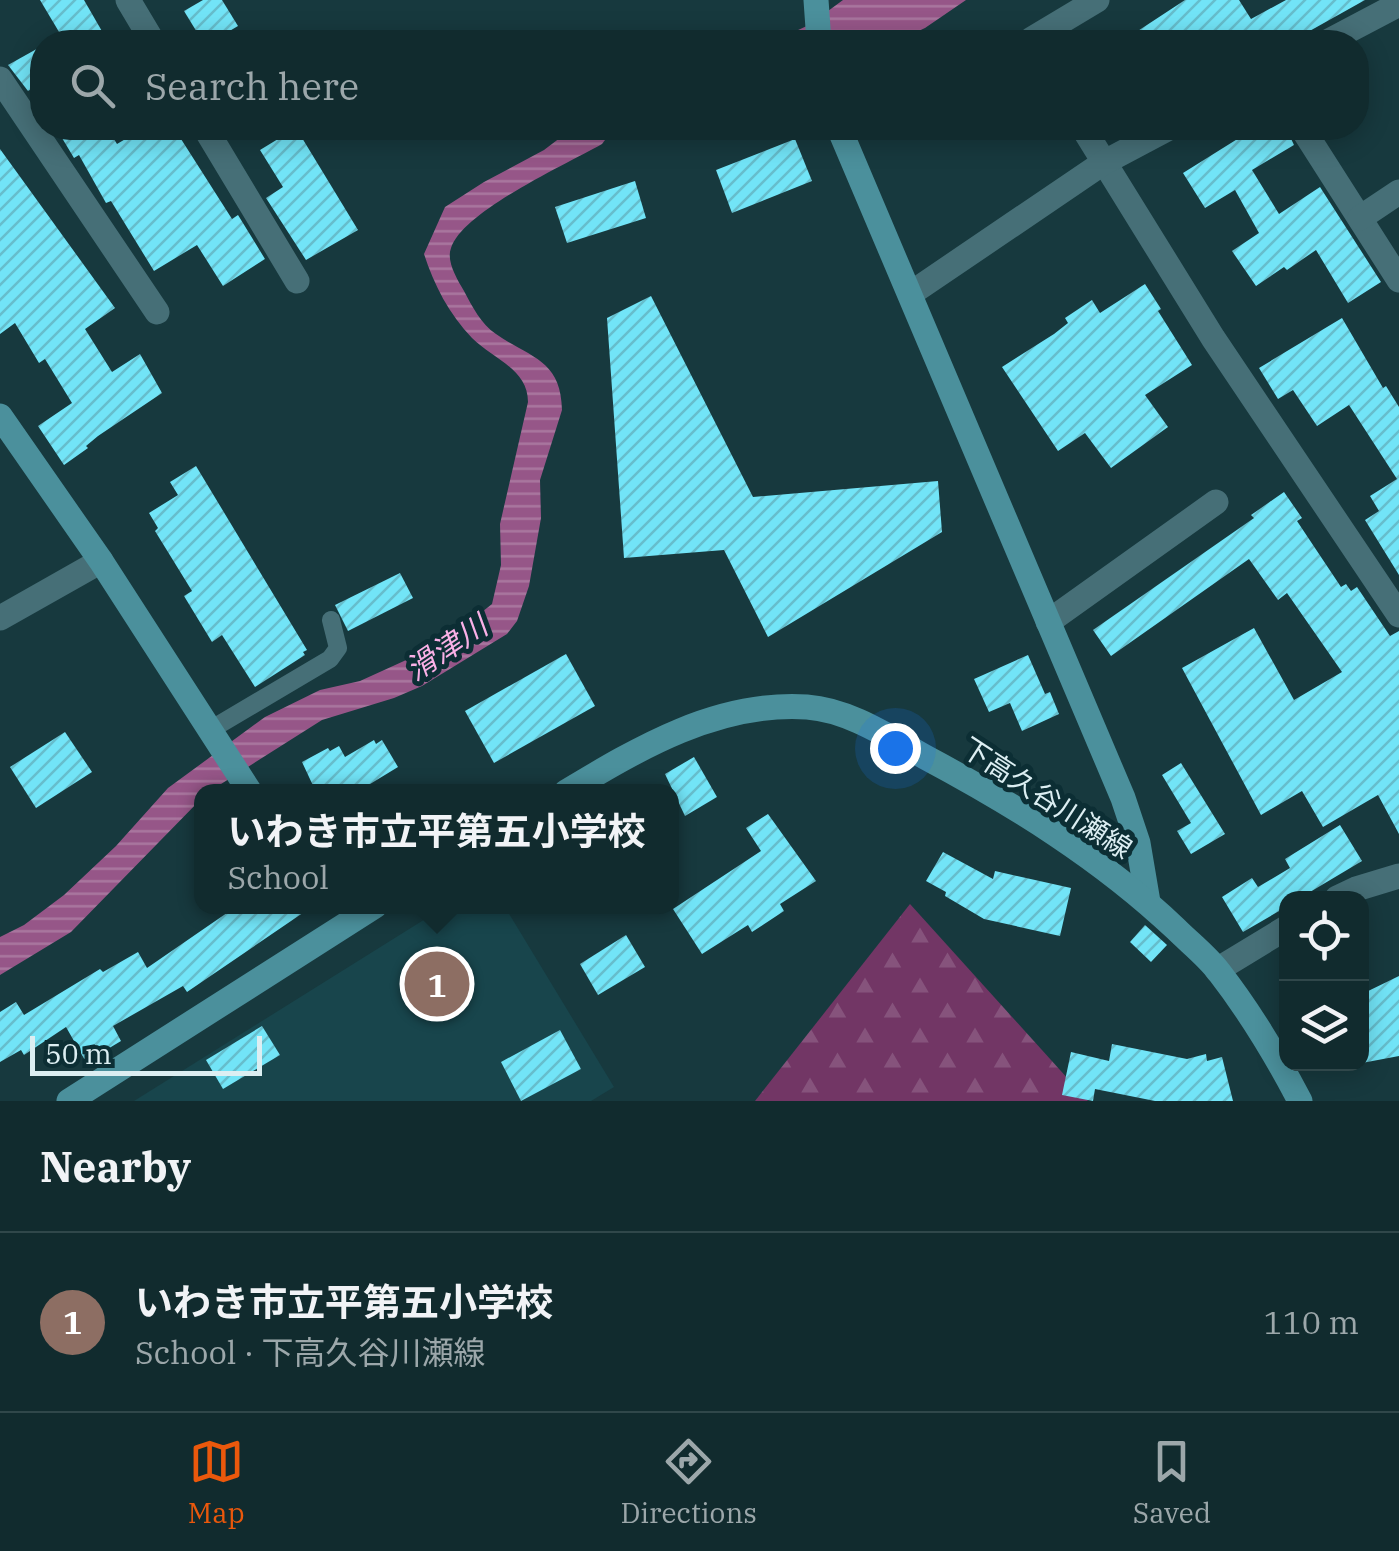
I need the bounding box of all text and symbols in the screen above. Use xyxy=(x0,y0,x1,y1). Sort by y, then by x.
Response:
search box xyxy=(30,30,1369,140)
icon: search xyxy=(65,58,120,113)
text: Search here xyxy=(145,61,359,110)
water label: 滑津川 xyxy=(398,604,497,688)
your location xyxy=(870,723,921,774)
street label: 下高久谷川瀬線 xyxy=(955,729,1140,866)
popup xyxy=(194,784,679,914)
text: いわき市立平第五小学校 xyxy=(227,806,646,855)
text: School xyxy=(227,856,329,898)
map controls xyxy=(1279,891,1369,1071)
button: locate xyxy=(1279,891,1369,981)
pin: 1 xyxy=(404,946,470,1022)
button: layers xyxy=(1279,981,1369,1071)
scale bar xyxy=(30,1031,262,1076)
text: 50 m xyxy=(45,1035,112,1072)
text: Nearby xyxy=(40,1139,191,1194)
text: いわき市立平第五小学校 xyxy=(135,1277,553,1326)
text: 1 xyxy=(63,1301,82,1343)
text: 110 m xyxy=(1263,1301,1359,1343)
text: School · 下高久谷川瀬線 xyxy=(135,1331,486,1373)
tab: Map xyxy=(188,1434,245,1531)
tab: Directions xyxy=(620,1434,757,1531)
tab: Saved xyxy=(1133,1434,1211,1531)

